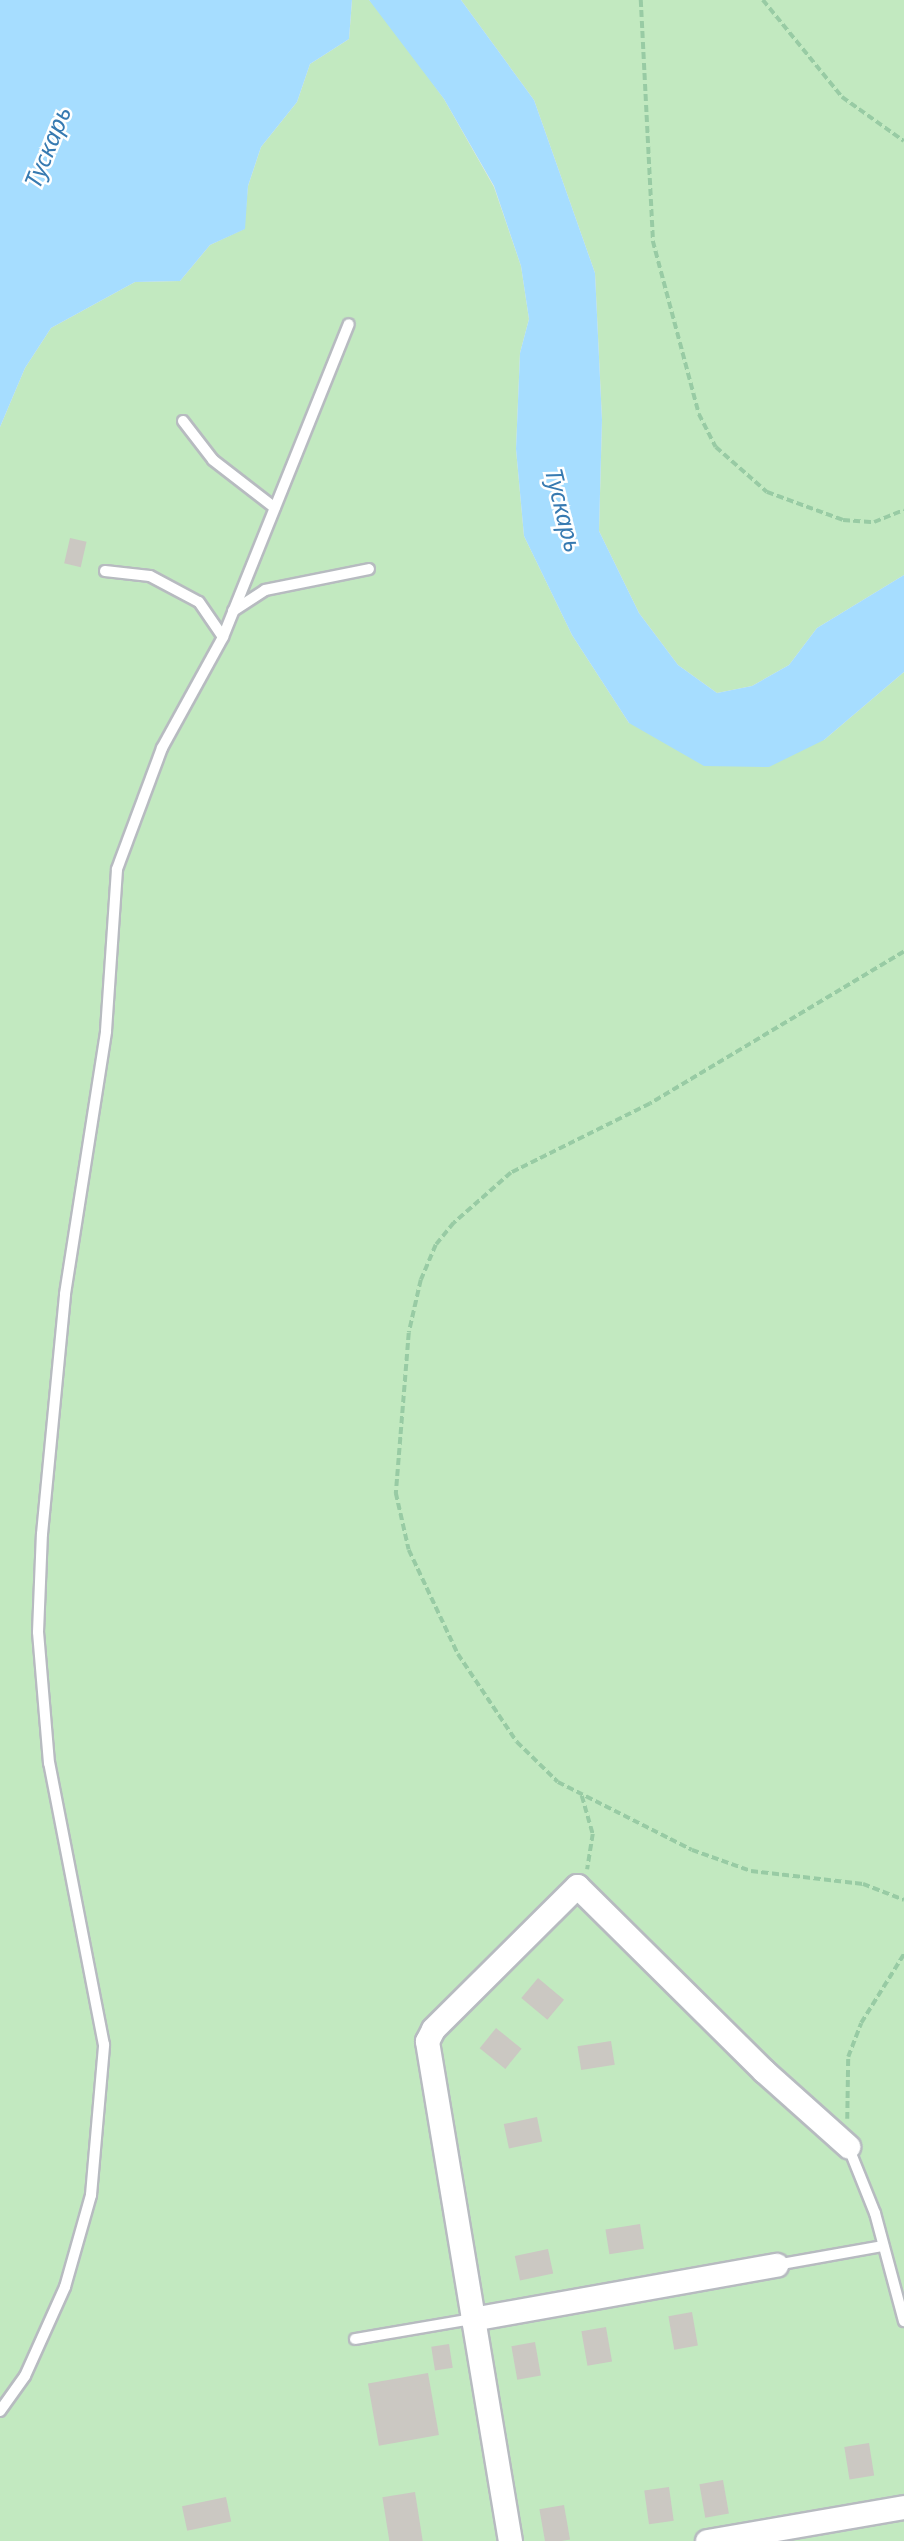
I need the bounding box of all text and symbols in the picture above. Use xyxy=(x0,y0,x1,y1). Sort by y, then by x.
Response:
water label: Тускарь xyxy=(18,102,76,192)
water label: Тускарь xyxy=(540,465,588,555)

